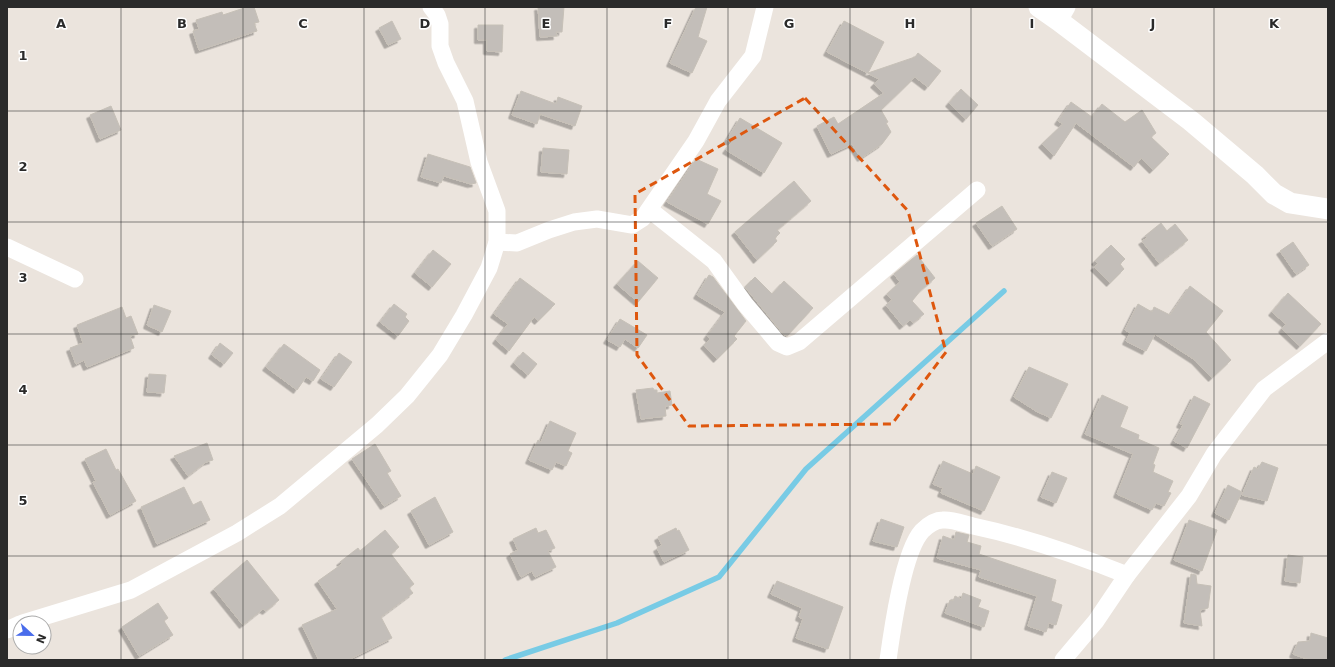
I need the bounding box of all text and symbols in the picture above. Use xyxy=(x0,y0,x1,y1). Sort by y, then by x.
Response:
text: A xyxy=(56,16,66,31)
text: B xyxy=(177,16,187,31)
text: C xyxy=(298,16,308,31)
text: D xyxy=(420,16,431,31)
text: E xyxy=(542,16,550,31)
text: F xyxy=(664,16,672,31)
text: G xyxy=(784,16,794,31)
text: H xyxy=(905,16,915,31)
text: I xyxy=(1030,16,1034,31)
text: J xyxy=(1150,16,1155,31)
text: K xyxy=(1269,16,1280,31)
text: 1 xyxy=(18,48,28,63)
text: 2 xyxy=(18,159,28,174)
text: 3 xyxy=(18,270,28,285)
text: 4 xyxy=(18,382,28,397)
text: 5 xyxy=(18,493,28,508)
north arrow xyxy=(12,615,52,655)
text: N xyxy=(33,632,49,645)

